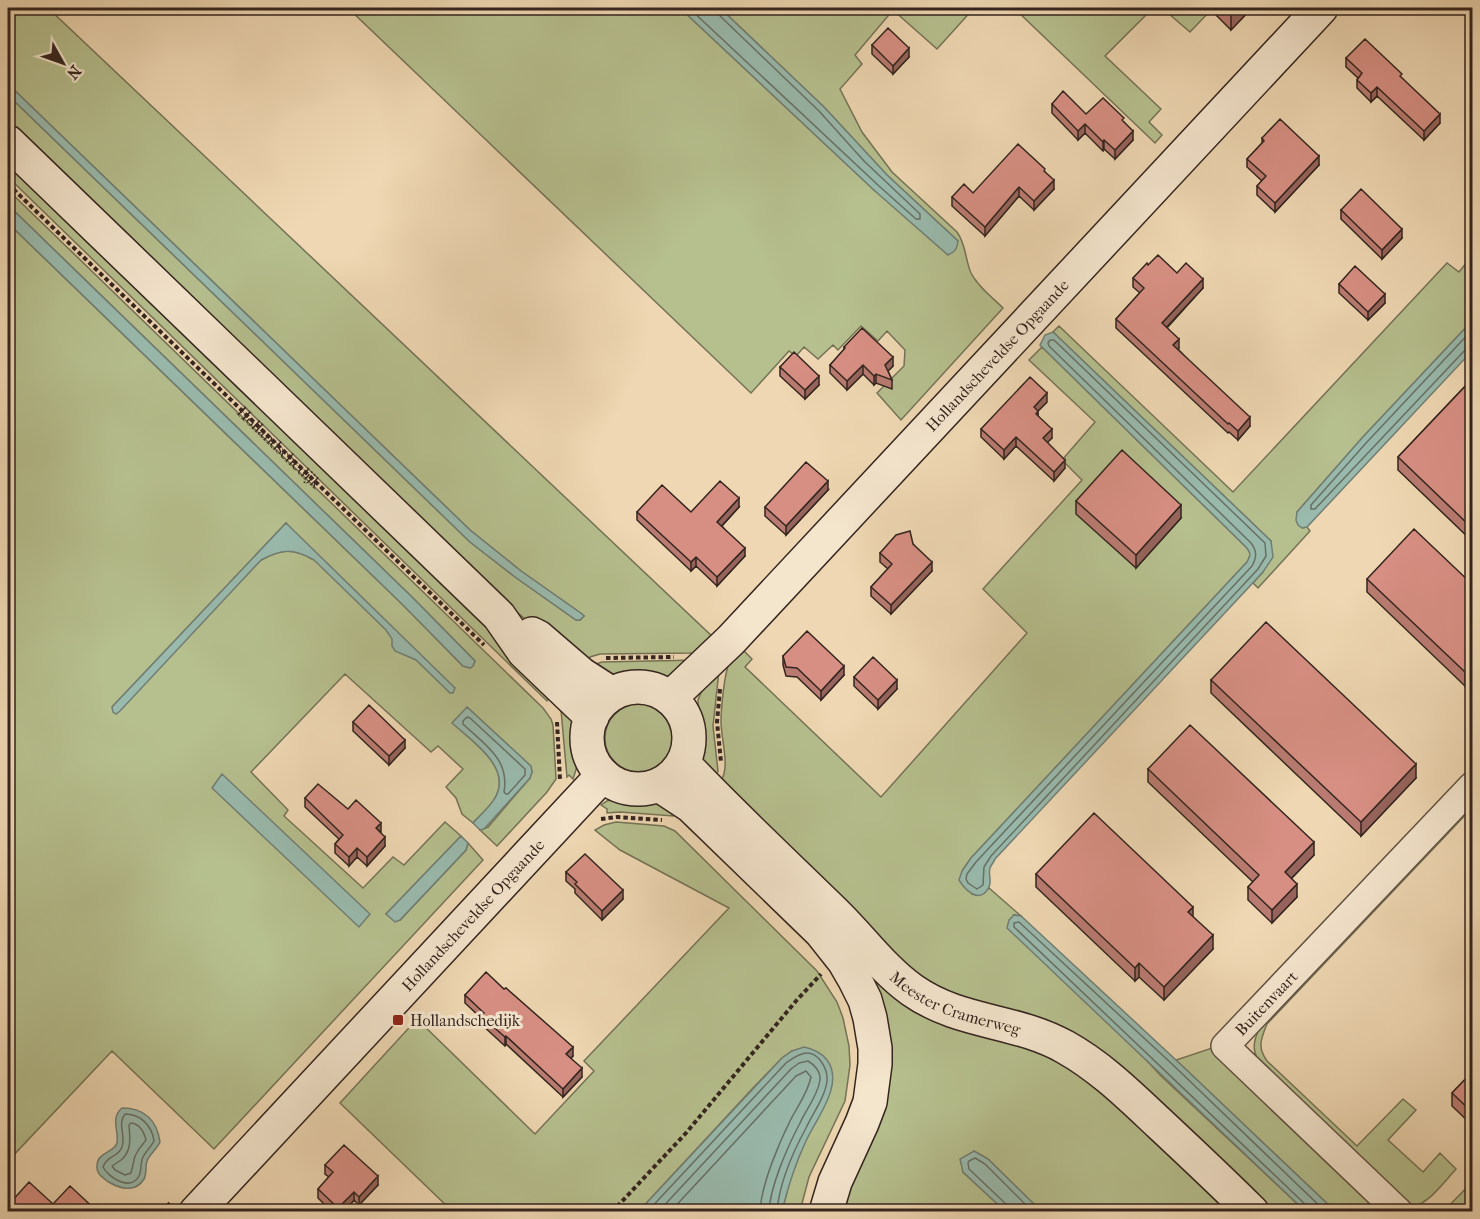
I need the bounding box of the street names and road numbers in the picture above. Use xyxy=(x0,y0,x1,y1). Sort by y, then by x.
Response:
street label: Hollandscheveldse Opgaande xyxy=(922,275,1073,435)
street label: Hollandschedijk xyxy=(233,402,326,493)
street label: Hollandscheveldse Opgaande xyxy=(397,835,548,995)
street label: Buitenvaart xyxy=(1231,966,1301,1039)
street label: Meester Cramerweg xyxy=(886,967,1023,1038)

